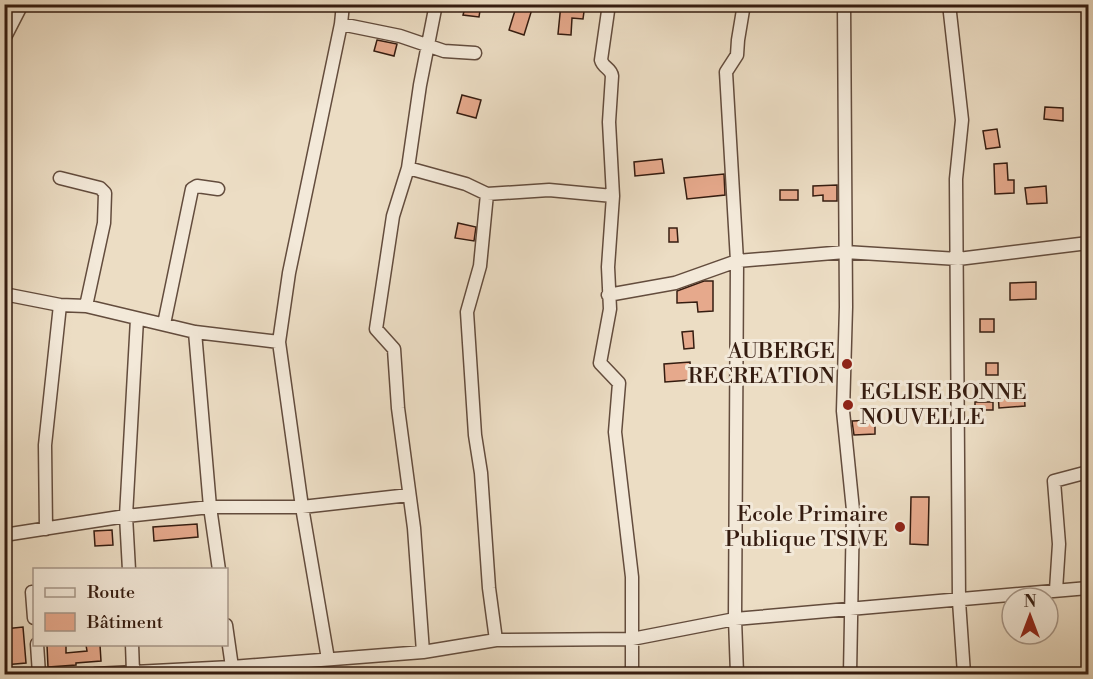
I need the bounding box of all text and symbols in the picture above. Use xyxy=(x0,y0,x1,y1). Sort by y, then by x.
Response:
place label: AUBERGE RECREATION xyxy=(688,338,836,390)
marker: AUBERGE RECREATION xyxy=(840,357,854,371)
place label: EGLISE BONNE NOUVELLE xyxy=(860,379,1027,431)
marker: EGLISE BONNE NOUVELLE xyxy=(841,398,855,412)
place label: Ecole Primaire Publique TSIVE xyxy=(725,501,888,553)
marker: Ecole Primaire Publique TSIVE xyxy=(893,520,907,534)
legend xyxy=(33,568,228,646)
text: Route xyxy=(87,581,135,604)
north arrow xyxy=(1000,586,1060,646)
text: N xyxy=(1024,592,1037,612)
text: Bâtiment xyxy=(86,611,164,634)

